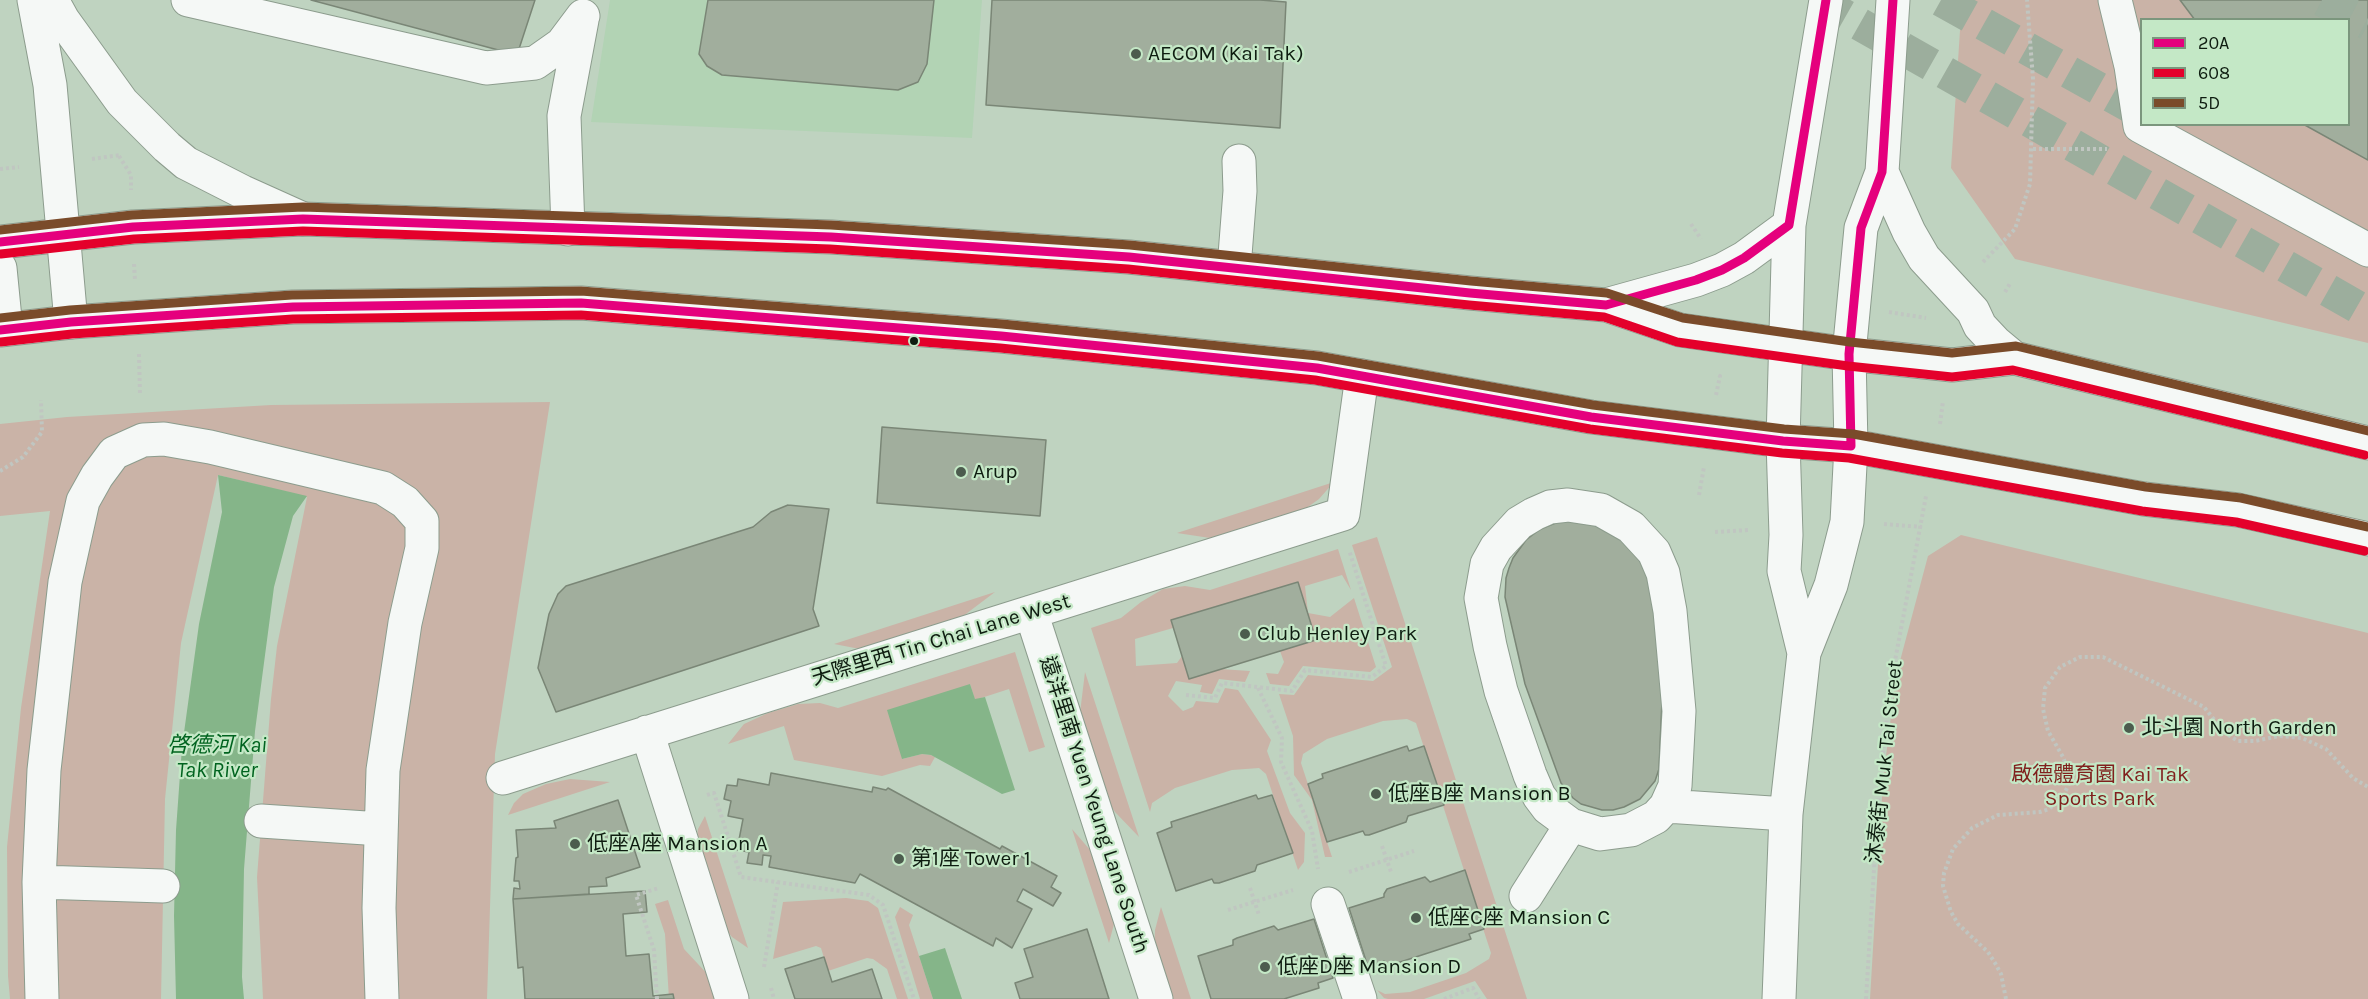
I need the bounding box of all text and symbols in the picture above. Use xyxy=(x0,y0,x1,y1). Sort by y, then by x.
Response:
legend xyxy=(2140,18,2350,126)
text: 20A xyxy=(2198,32,2229,54)
place label: AECOM (Kai Tak) xyxy=(1148,41,1304,67)
marker: AECOM (Kai Tak) xyxy=(1129,47,1143,61)
text: 608 xyxy=(2198,62,2230,84)
text: 5D xyxy=(2198,92,2220,114)
unlabelled marker xyxy=(908,335,920,347)
place label: Arup xyxy=(973,459,1018,485)
marker: Arup xyxy=(954,465,968,479)
street label: 天際里西 Tin Chai Lane West xyxy=(808,589,1074,691)
place label: Club Henley Park xyxy=(1257,621,1417,647)
marker: Club Henley Park xyxy=(1238,627,1252,641)
street label: 遠洋里南 Yuen Yeung Lane South xyxy=(1034,653,1154,957)
street label: 沐泰街 Muk Tai Street xyxy=(1862,659,1908,865)
place label: 北斗園 North Garden xyxy=(2141,715,2337,741)
marker: 北斗園 North Garden xyxy=(2122,721,2136,735)
water label: 啓德河 Kai Tak River xyxy=(167,733,267,784)
park label: 啟德體育園 Kai Tak Sports Park xyxy=(2011,762,2189,812)
place label: 低座B座 Mansion B xyxy=(1388,781,1571,807)
marker: 低座B座 Mansion B xyxy=(1369,787,1383,801)
place label: 低座A座 Mansion A xyxy=(587,831,768,857)
marker: 低座A座 Mansion A xyxy=(568,837,582,851)
place label: 第1座 Tower 1 xyxy=(911,846,1031,872)
marker: 第1座 Tower 1 xyxy=(892,852,906,866)
place label: 低座C座 Mansion C xyxy=(1428,905,1610,931)
marker: 低座C座 Mansion C xyxy=(1409,911,1423,925)
place label: 低座D座 Mansion D xyxy=(1277,954,1461,980)
marker: 低座D座 Mansion D xyxy=(1258,960,1272,974)

